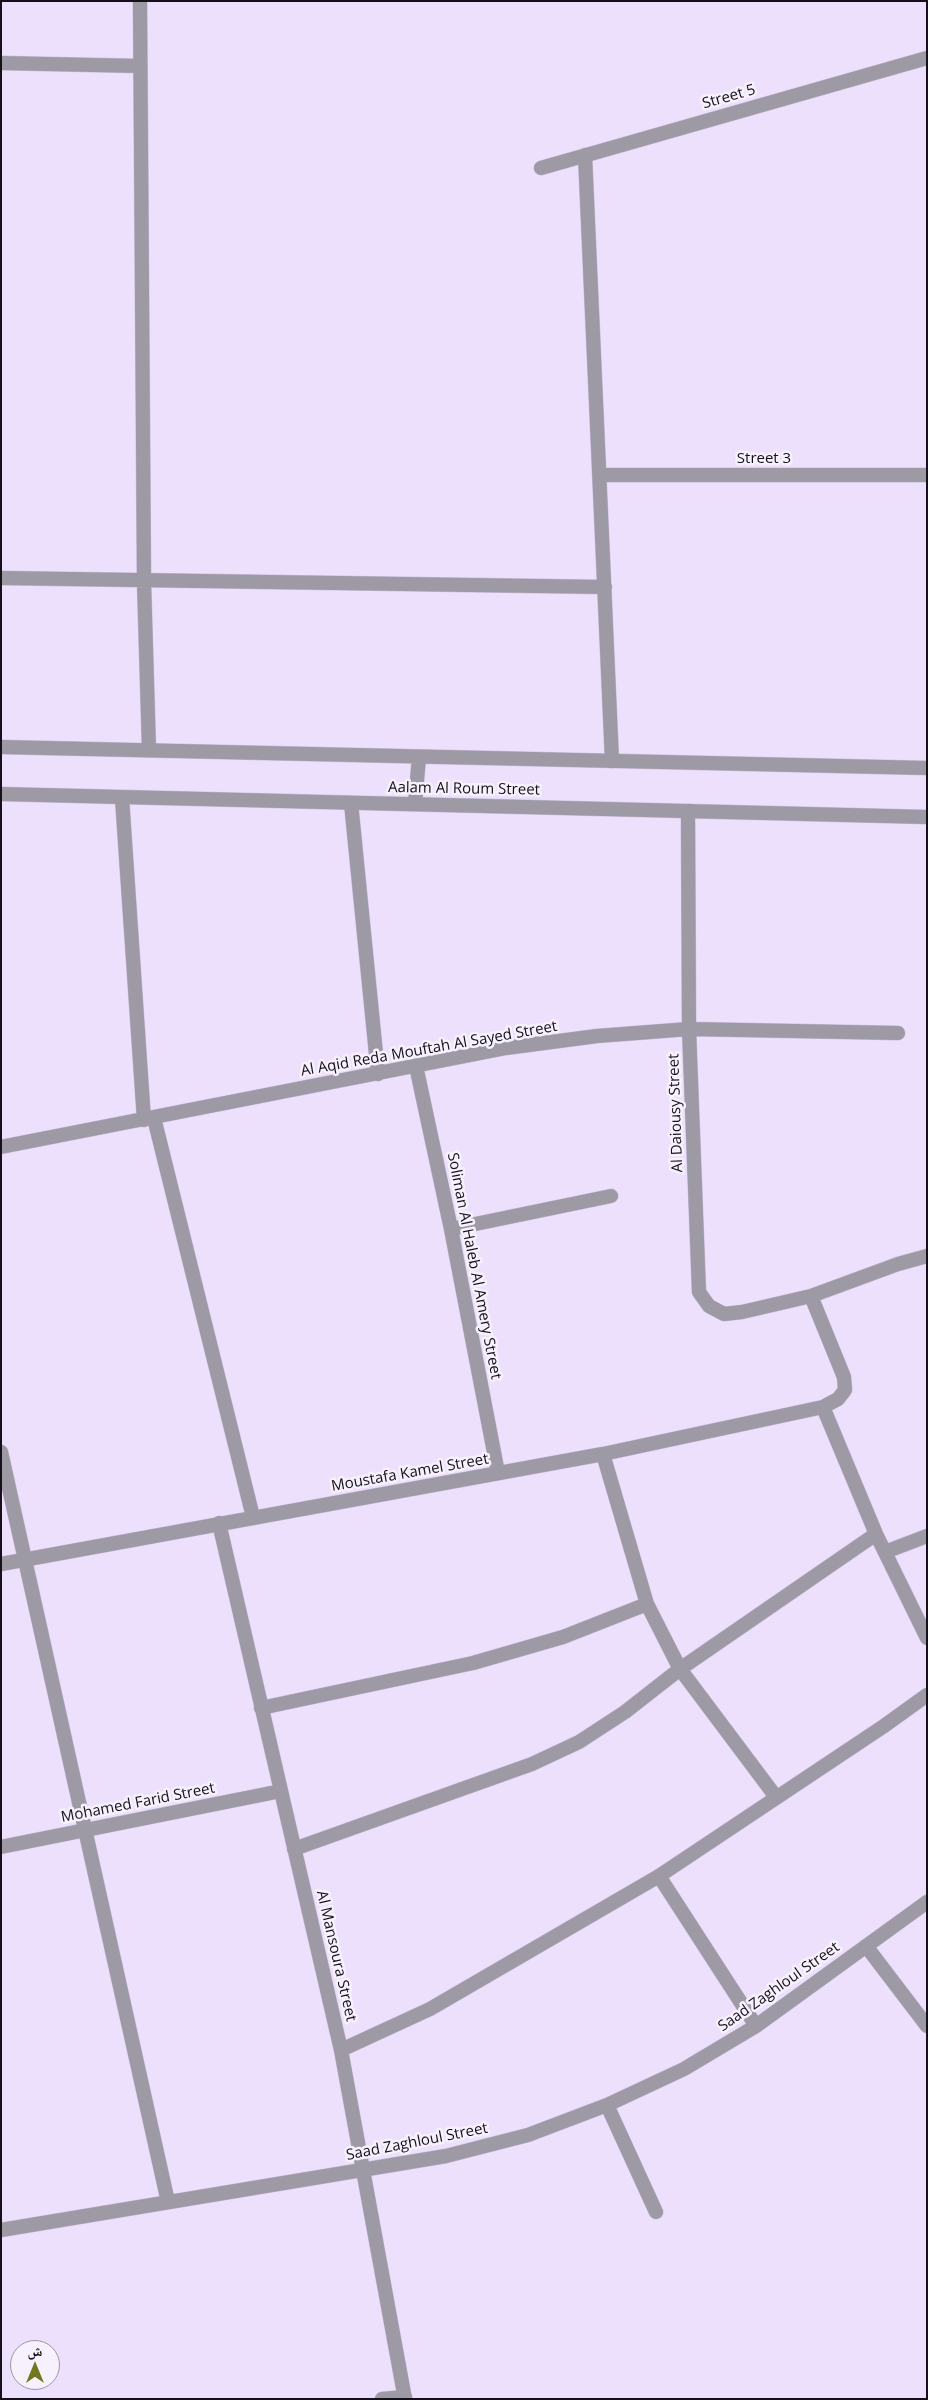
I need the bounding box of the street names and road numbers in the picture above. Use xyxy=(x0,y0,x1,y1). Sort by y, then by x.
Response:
street label: Street 5 xyxy=(700,81,758,113)
street label: Street 3 xyxy=(737,450,791,468)
street label: Aalam Al Roum Street xyxy=(388,779,540,799)
street label: Al Aqid Reda Mouftah Al Sayed Street xyxy=(299,1018,559,1080)
street label: Al Daiousy Street xyxy=(665,1053,687,1173)
street label: Soliman Al Haleb Al Amery Street xyxy=(443,1151,505,1381)
street label: Moustafa Kamel Street xyxy=(330,1450,490,1496)
street label: Mohamed Farid Street xyxy=(60,1779,216,1827)
street label: Al Mansoura Street xyxy=(312,1889,360,2023)
street label: Saad Zaghloul Street xyxy=(715,1938,843,2036)
street label: Saad Zaghloul Street xyxy=(345,2119,489,2165)

